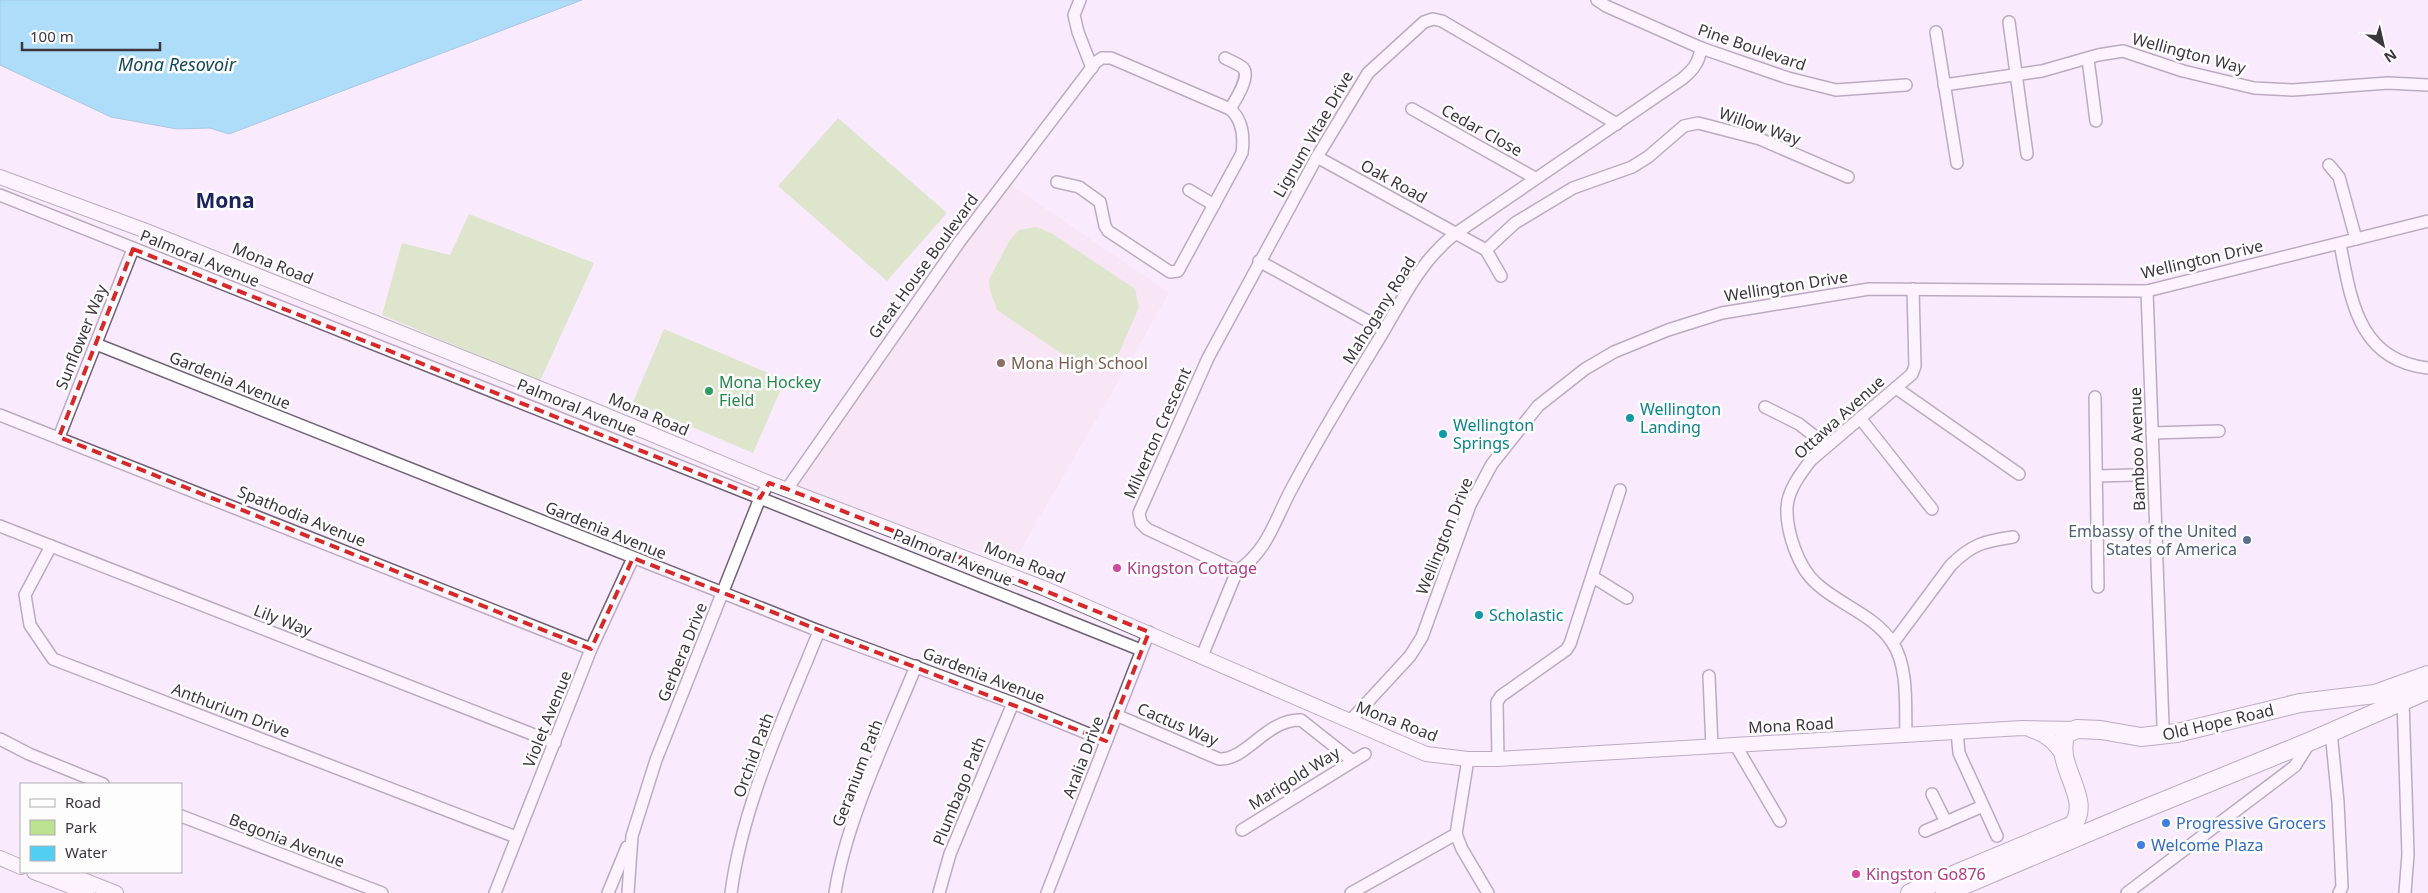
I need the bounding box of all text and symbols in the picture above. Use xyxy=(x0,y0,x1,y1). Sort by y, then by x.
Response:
street label: Pine Boulevard xyxy=(1695,18,1809,76)
scale bar xyxy=(22,20,160,52)
north arrow xyxy=(2358,20,2408,70)
text: 100 m xyxy=(30,26,74,46)
street label: Wellington Way xyxy=(2130,27,2249,79)
text: N xyxy=(2381,45,2401,67)
water label: Mona Resovoir xyxy=(118,52,237,76)
street label: Lignum Vitae Drive xyxy=(1268,67,1358,201)
street label: Cedar Close xyxy=(1438,99,1526,161)
street label: Willow Way xyxy=(1716,102,1805,151)
street label: Oak Road xyxy=(1357,154,1431,208)
district label: Mona xyxy=(195,186,255,214)
street label: Great House Boulevard xyxy=(863,189,983,343)
street label: Palmoral Avenue xyxy=(137,224,263,292)
street label: Wellington Drive xyxy=(2139,234,2265,284)
street label: Mona Road xyxy=(229,237,317,289)
street label: Mahogany Road xyxy=(1337,252,1421,368)
street label: Wellington Drive xyxy=(1723,265,1849,307)
street label: Sunflower Way xyxy=(50,280,112,393)
street label: Gardenia Avenue xyxy=(166,346,294,414)
place label: Mona High School xyxy=(1011,352,1148,374)
marker: Mona High School xyxy=(995,357,1007,369)
street label: Milverton Crescent xyxy=(1118,364,1196,502)
street label: Ottawa Avenue xyxy=(1789,370,1889,464)
place label: Mona Hockey Field xyxy=(719,371,822,411)
street label: Palmoral Avenue xyxy=(514,373,640,441)
marker: Mona Hockey Field xyxy=(703,385,715,397)
street label: Mona Road xyxy=(605,387,693,441)
street label: Bamboo Avenue xyxy=(2124,387,2150,511)
place label: Wellington Landing xyxy=(1640,398,1721,438)
marker: Wellington Landing xyxy=(1624,412,1636,424)
place label: Wellington Springs xyxy=(1453,414,1534,454)
marker: Wellington Springs xyxy=(1437,428,1449,440)
street label: Wellington Drive xyxy=(1410,474,1478,598)
street label: Spathodia Avenue xyxy=(235,480,369,552)
street label: Gardenia Avenue xyxy=(542,496,670,564)
place label: Embassy of the United States of America xyxy=(2068,520,2237,560)
street label: Palmoral Avenue xyxy=(890,523,1016,591)
marker: Embassy of the United States of America xyxy=(2241,534,2253,546)
street label: Mona Road xyxy=(981,536,1069,588)
place label: Kingston Cottage xyxy=(1127,557,1257,579)
marker: Kingston Cottage xyxy=(1111,562,1123,574)
street label: Lily Way xyxy=(251,599,316,641)
street label: Gerbera Drive xyxy=(652,599,712,705)
place label: Scholastic xyxy=(1489,604,1564,626)
marker: Scholastic xyxy=(1473,609,1485,621)
street label: Gardenia Avenue xyxy=(920,642,1048,708)
street label: Violet Avenue xyxy=(518,667,576,771)
street label: Anthurium Drive xyxy=(169,677,293,743)
street label: Mona Road xyxy=(1353,695,1441,747)
street label: Cactus Way xyxy=(1134,697,1223,751)
street label: Old Hope Road xyxy=(2160,699,2276,745)
street label: Orchid Path xyxy=(727,710,779,800)
street label: Mona Road xyxy=(1748,712,1834,738)
street label: Aralia Drive xyxy=(1057,713,1109,801)
street label: Geranium Path xyxy=(826,716,888,830)
street label: Plumbago Path xyxy=(927,733,991,849)
street label: Marigold Way xyxy=(1244,741,1344,815)
legend xyxy=(20,783,182,873)
text: Road xyxy=(65,792,101,812)
street label: Begonia Avenue xyxy=(226,808,348,872)
place label: Progressive Grocers xyxy=(2176,812,2326,834)
text: Park xyxy=(65,817,97,837)
marker: Progressive Grocers xyxy=(2160,817,2172,829)
place label: Welcome Plaza xyxy=(2151,834,2264,856)
marker: Welcome Plaza xyxy=(2135,839,2147,851)
text: Water xyxy=(65,842,107,862)
place label: Kingston Go876 xyxy=(1866,863,1986,885)
marker: Kingston Go876 xyxy=(1850,868,1862,880)

